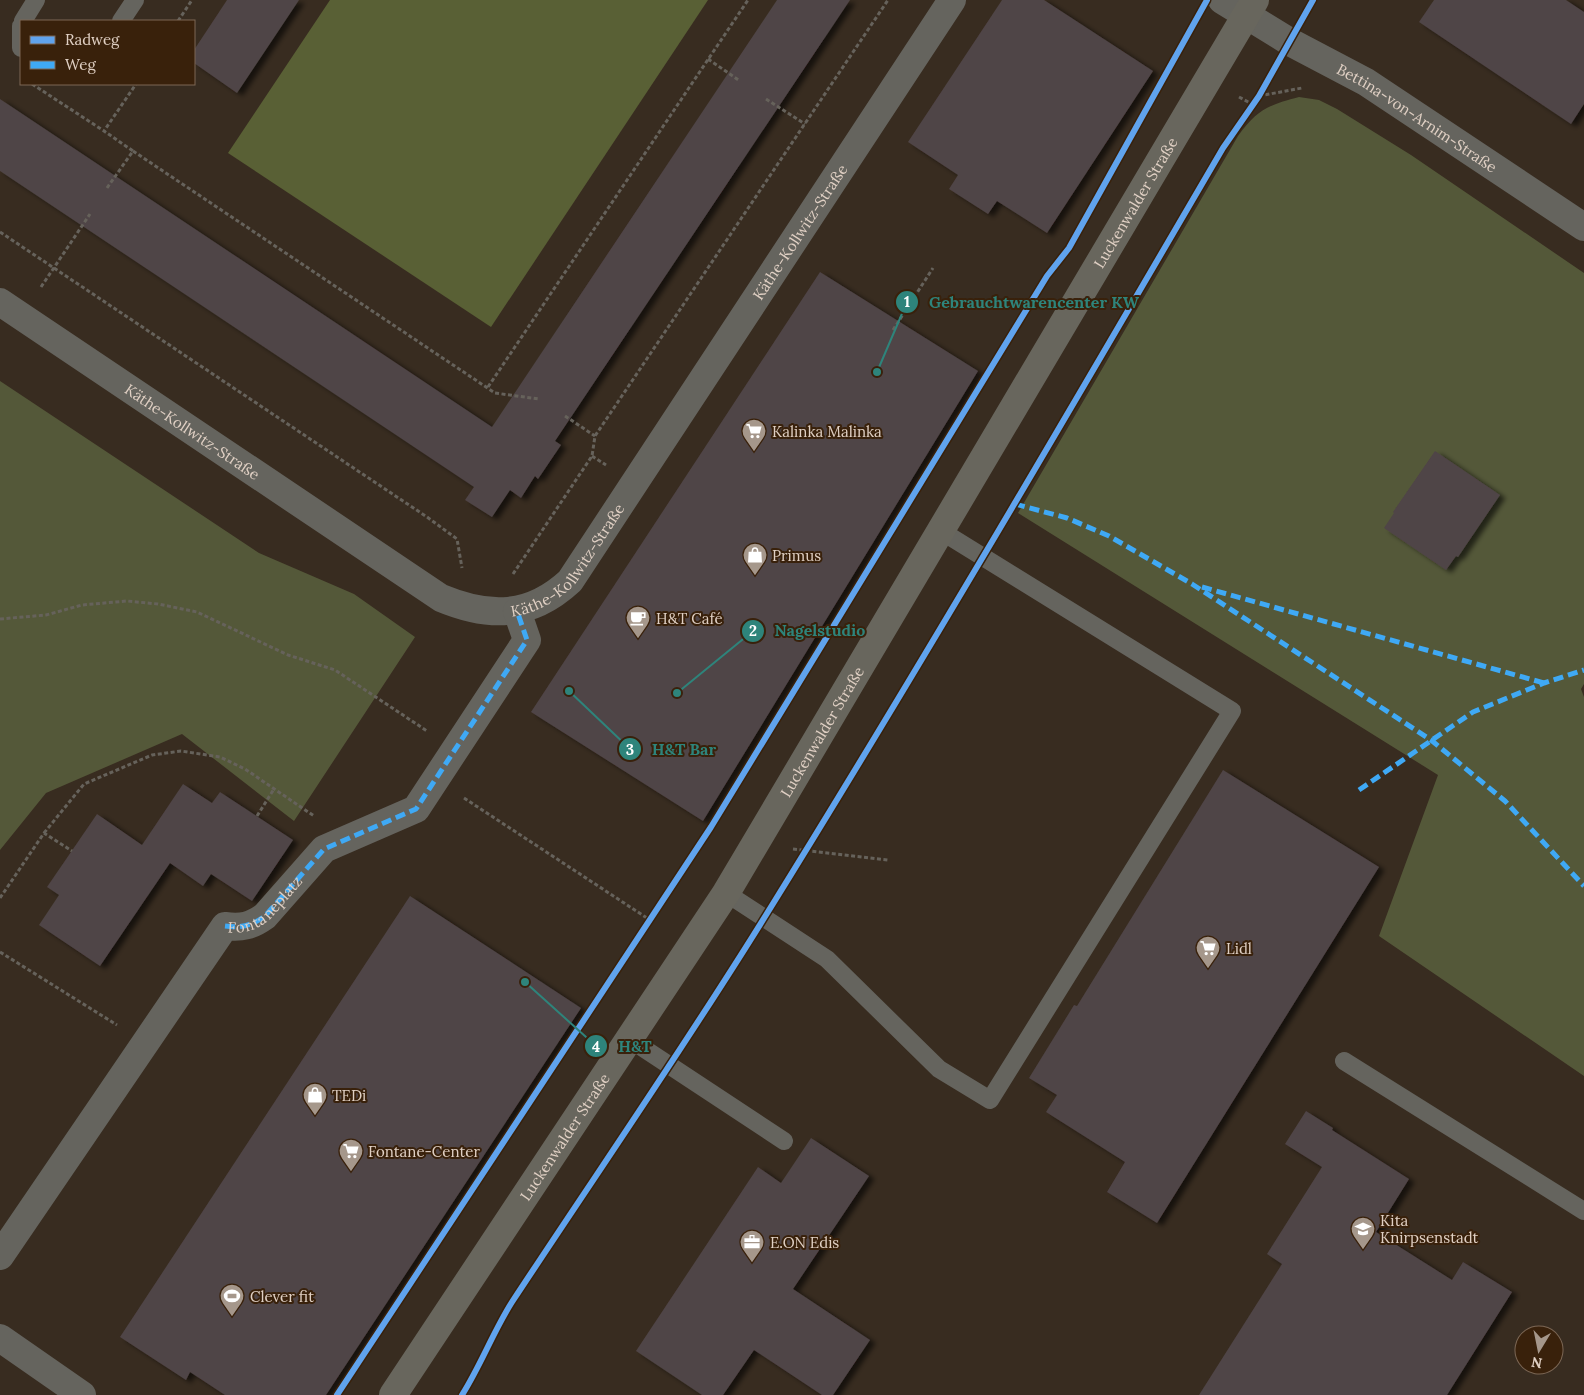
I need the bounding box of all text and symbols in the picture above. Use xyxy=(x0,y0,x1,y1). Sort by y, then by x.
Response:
legend xyxy=(20,20,195,85)
text: Radweg xyxy=(65,30,120,49)
text: Weg xyxy=(65,55,96,74)
street label: Bettina-von-Arnim-Straße xyxy=(1334,59,1501,176)
street label: Luckenwalder Straße xyxy=(1089,134,1181,271)
street label: Käthe-Kollwitz-Straße xyxy=(748,160,851,303)
callout: Gebrauchtwarencenter KW xyxy=(894,286,1149,317)
text: 1 xyxy=(904,292,910,311)
text: Gebrauchtwarencenter KW xyxy=(929,292,1140,312)
street label: Käthe-Kollwitz-Straße xyxy=(122,379,264,483)
supermarket icon: Kalinka Malinka xyxy=(741,418,767,452)
place label: Kalinka Malinka xyxy=(772,422,882,441)
street label: Käthe-Kollwitz-Straße xyxy=(509,500,628,620)
shop icon: Primus xyxy=(742,542,768,576)
place label: Primus xyxy=(772,546,821,565)
cafe icon: H&T Café xyxy=(625,605,651,639)
place label: H&T Café xyxy=(656,609,723,628)
callout: Nagelstudio xyxy=(740,615,876,646)
text: Nagelstudio xyxy=(775,620,865,640)
text: 2 xyxy=(749,621,757,640)
street label: Luckenwalder Straße xyxy=(776,663,868,800)
callout: H&T Bar xyxy=(617,734,726,765)
text: H&T Bar xyxy=(652,739,716,759)
text: 3 xyxy=(626,740,634,759)
street label: Fontaneplatz xyxy=(227,871,306,936)
supermarket icon: Lidl xyxy=(1195,935,1221,969)
place label: Lidl xyxy=(1226,939,1252,958)
callout: H&T xyxy=(583,1031,662,1062)
text: H&T xyxy=(618,1036,652,1056)
text: 4 xyxy=(592,1037,600,1056)
street label: Luckenwalder Straße xyxy=(515,1069,613,1204)
shop icon: TEDi xyxy=(302,1082,328,1116)
place label: TEDi xyxy=(332,1086,366,1105)
supermarket icon: Fontane-Center xyxy=(338,1138,364,1172)
place label: Fontane-Center xyxy=(368,1142,480,1161)
place label: Kita Knirpsenstadt xyxy=(1380,1211,1479,1247)
school or university icon: Kita Knirpsenstadt xyxy=(1350,1216,1376,1250)
office icon: E.ON Edis xyxy=(739,1229,765,1263)
place label: E.ON Edis xyxy=(770,1233,839,1252)
sports icon: Clever fit xyxy=(219,1283,245,1317)
place label: Clever fit xyxy=(250,1287,314,1306)
north arrow xyxy=(1514,1325,1564,1375)
text: N xyxy=(1530,1353,1544,1373)

